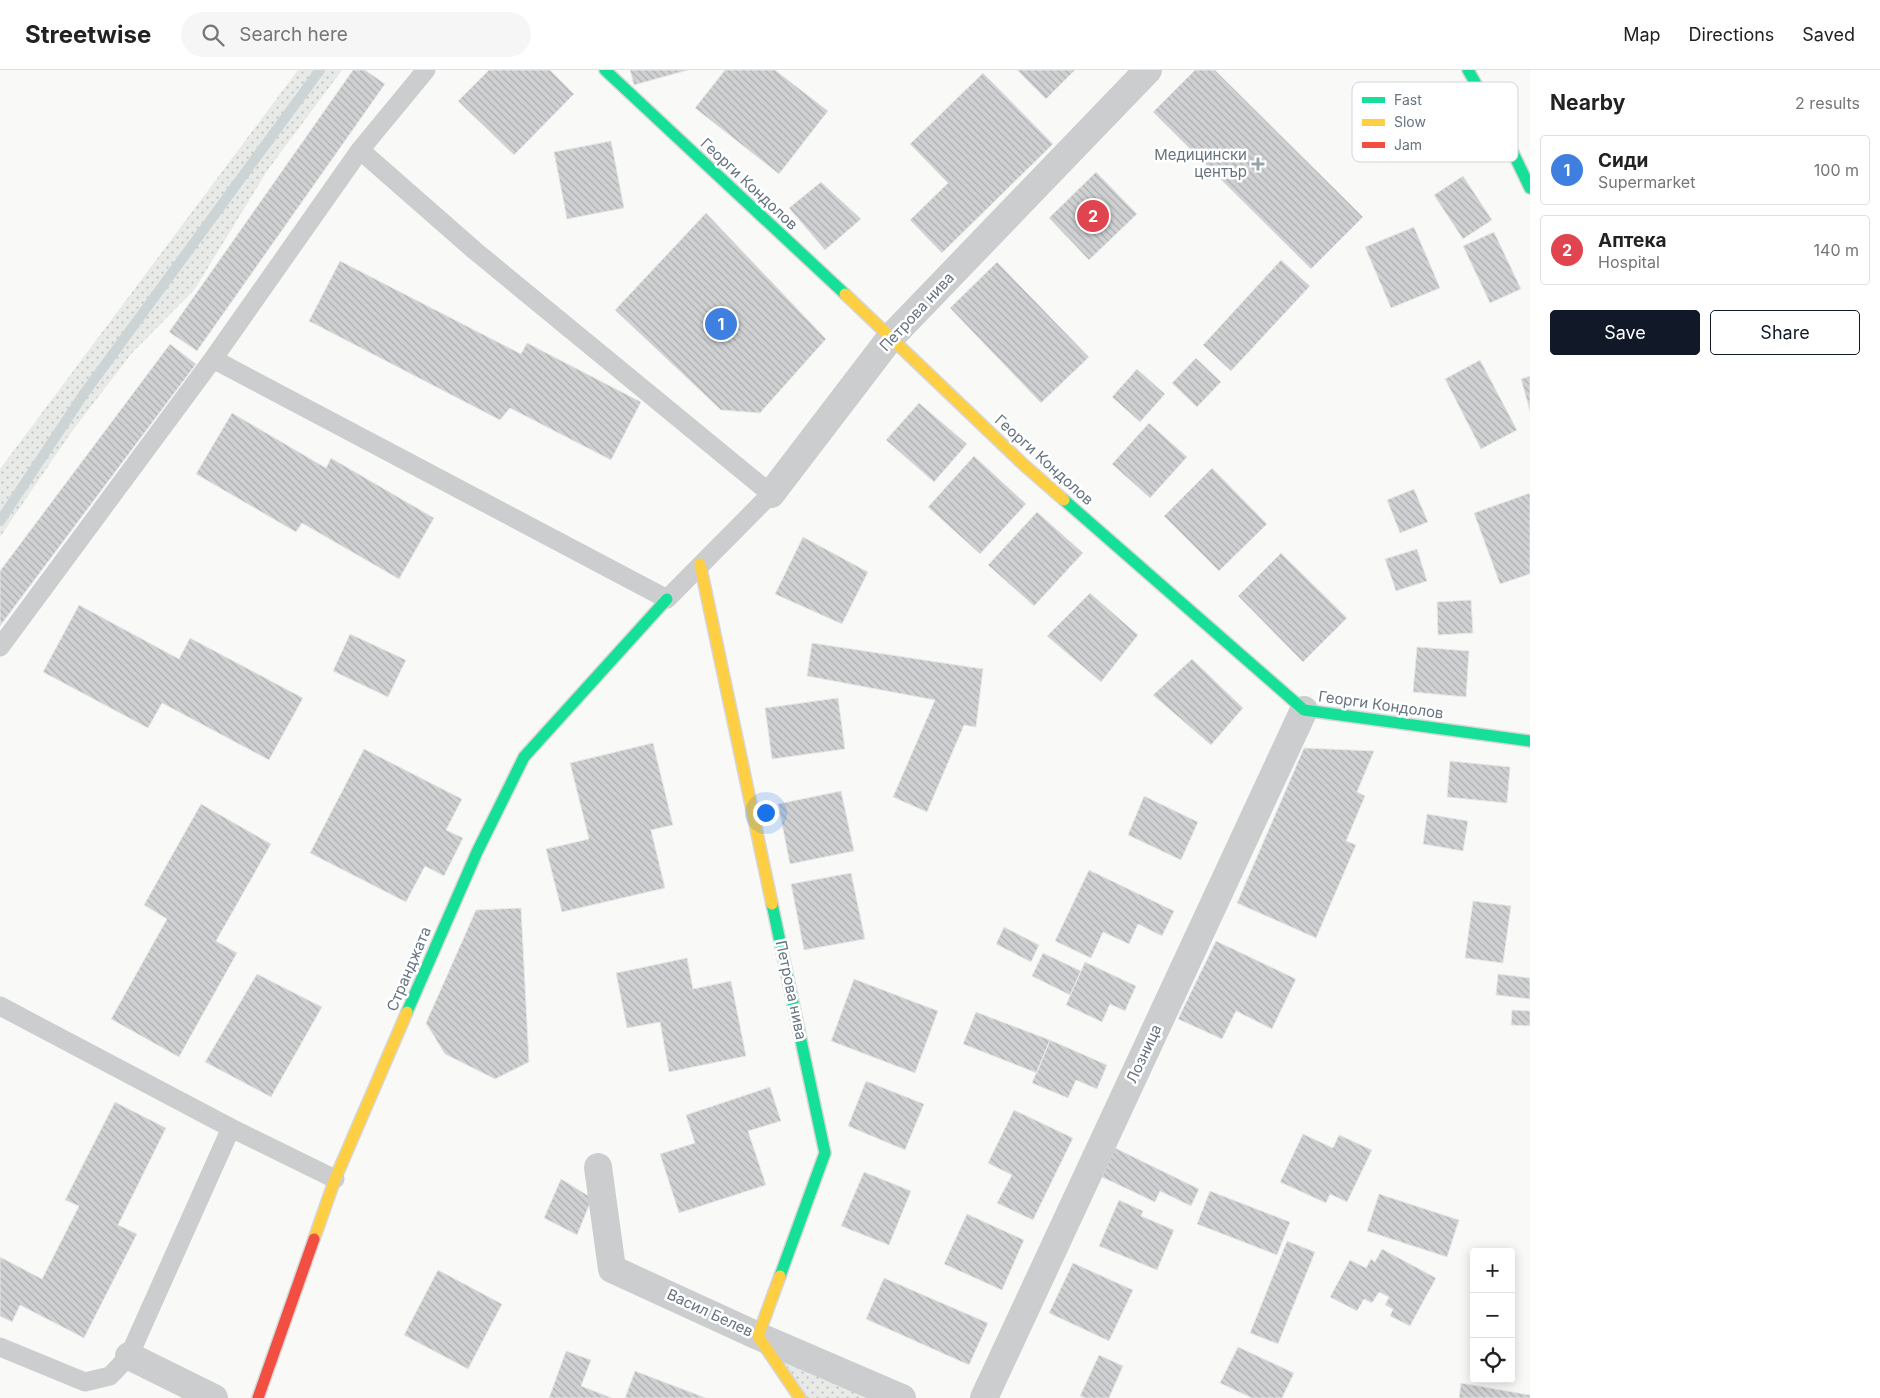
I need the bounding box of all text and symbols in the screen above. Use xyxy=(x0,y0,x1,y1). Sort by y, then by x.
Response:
search box xyxy=(181,12,531,57)
text: Streetwise xyxy=(25,20,151,49)
icon: search xyxy=(199,21,227,49)
text: Search here xyxy=(239,23,348,46)
text: Map xyxy=(1623,24,1661,45)
text: Directions xyxy=(1689,24,1774,45)
text: Saved xyxy=(1802,24,1855,45)
legend xyxy=(1352,82,1518,162)
text: Nearby xyxy=(1550,90,1625,115)
text: Fast xyxy=(1394,91,1422,108)
text: 2 results xyxy=(1795,93,1860,113)
text: Slow xyxy=(1394,113,1426,130)
street label: Георги Кондолов xyxy=(697,134,802,234)
text: Jam xyxy=(1394,136,1422,153)
place label: Медицински център xyxy=(1154,145,1247,181)
text: Сиди xyxy=(1598,149,1648,172)
marker: Медицински център xyxy=(1251,157,1265,171)
text: 1 xyxy=(1564,160,1570,180)
text: 100 m xyxy=(1814,160,1859,180)
text: Supermarket xyxy=(1598,172,1695,192)
pin: 2 xyxy=(1077,197,1109,235)
text: Аптека xyxy=(1598,229,1667,252)
text: 2 xyxy=(1562,240,1572,260)
text: 140 m xyxy=(1814,240,1859,260)
text: Hospital xyxy=(1598,252,1660,272)
street label: Петрова нива xyxy=(875,268,958,355)
pin: 1 xyxy=(705,305,737,343)
button: Save xyxy=(1550,310,1700,355)
button: Share xyxy=(1710,310,1860,355)
street label: Георги Кондолов xyxy=(991,410,1098,509)
street label: Георги Кондолов xyxy=(1317,686,1445,723)
your location xyxy=(753,800,779,826)
street label: Странджата xyxy=(382,924,435,1014)
street label: Петрова нива xyxy=(772,939,811,1041)
street label: Лозница xyxy=(1122,1021,1165,1086)
map controls xyxy=(1470,1248,1515,1383)
button: + xyxy=(1470,1248,1515,1293)
street label: Васил Белев xyxy=(664,1284,756,1341)
button: − xyxy=(1470,1293,1515,1338)
button: locate xyxy=(1470,1338,1515,1383)

